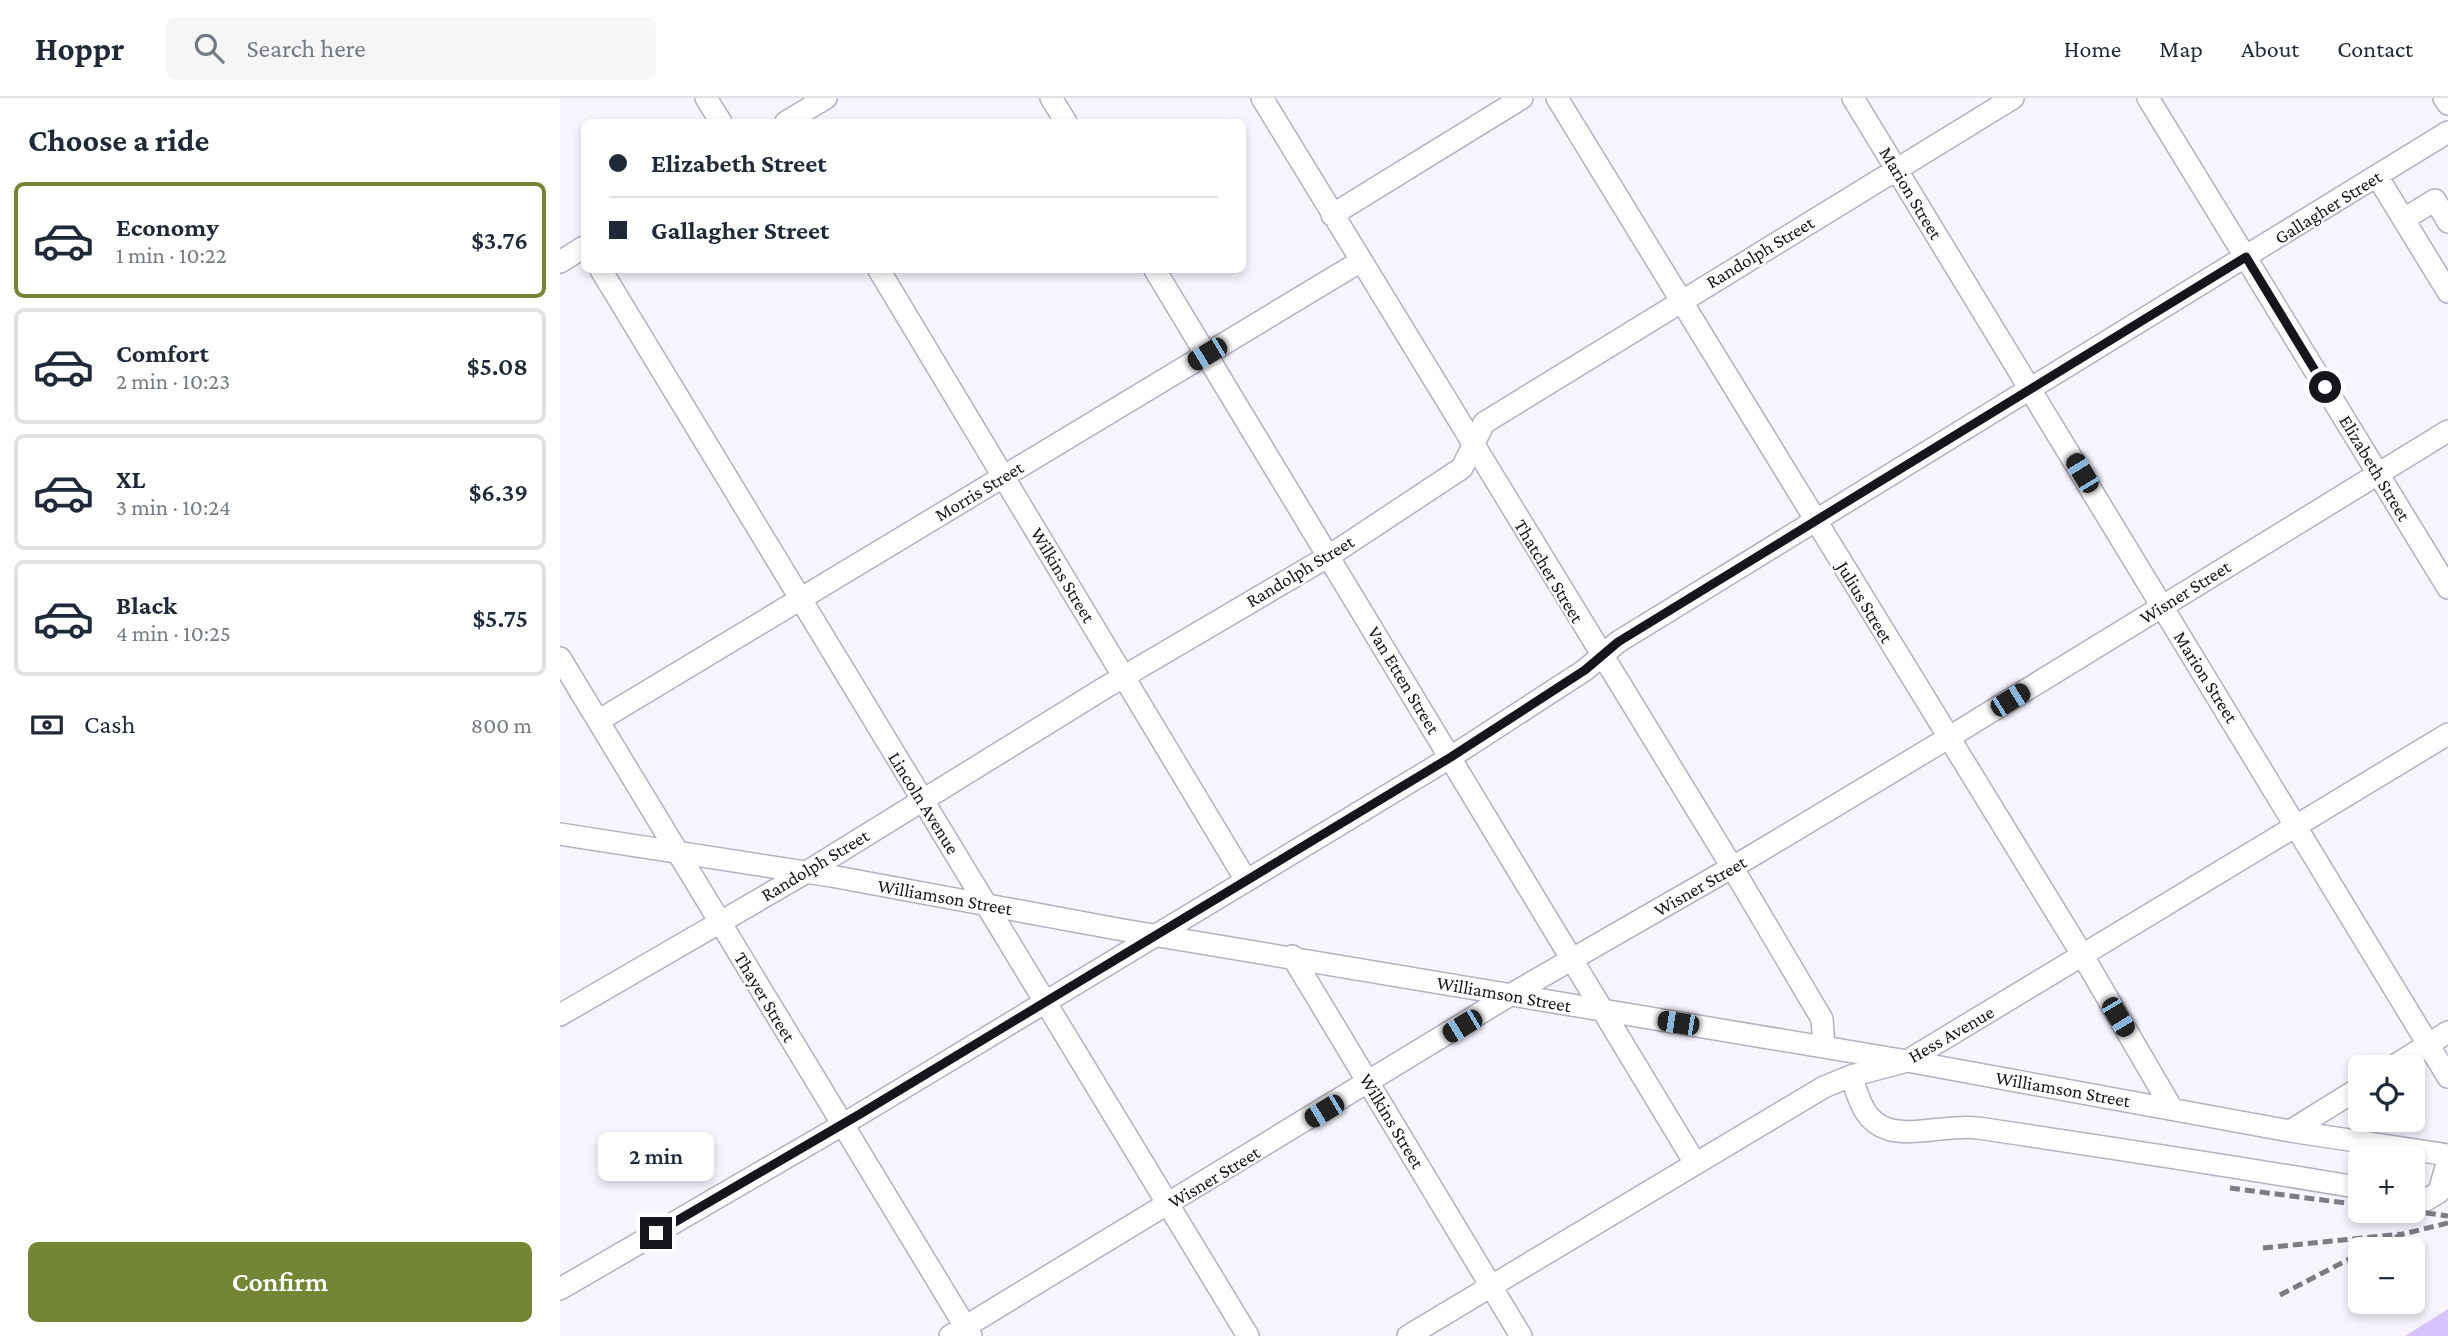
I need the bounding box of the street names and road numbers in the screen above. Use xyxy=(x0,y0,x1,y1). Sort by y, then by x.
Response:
street label: Marion Street xyxy=(1875,143,1947,244)
street label: Gallagher Street xyxy=(2271,165,2386,248)
street label: Randolph Street xyxy=(1702,211,1818,292)
street label: Elizabeth Street xyxy=(2335,411,2415,525)
street label: Morris Street xyxy=(931,456,1028,526)
street label: Thatcher Street xyxy=(1510,516,1588,627)
street label: Wilkins Street xyxy=(1026,524,1100,627)
street label: Randolph Street xyxy=(1242,530,1358,611)
street label: Wisner Street xyxy=(2136,555,2235,628)
street label: Julius Street xyxy=(1831,556,1898,647)
street label: Van Etten Street xyxy=(1364,622,1445,738)
street label: Marion Street xyxy=(2170,627,2243,727)
street label: Lincoln Avenue xyxy=(884,748,964,858)
street label: Randolph Street xyxy=(757,824,873,905)
street label: Wisner Street xyxy=(1650,851,1750,921)
street label: Williamson Street xyxy=(876,875,1015,919)
street label: Thayer Street xyxy=(730,948,800,1046)
street label: Williamson Street xyxy=(1435,972,1574,1016)
street label: Hess Avenue xyxy=(1904,1001,1998,1067)
street label: Williamson Street xyxy=(1994,1067,2133,1111)
street label: Wilkins Street xyxy=(1355,1070,1429,1173)
street label: Wisner Street xyxy=(1164,1141,1264,1213)

